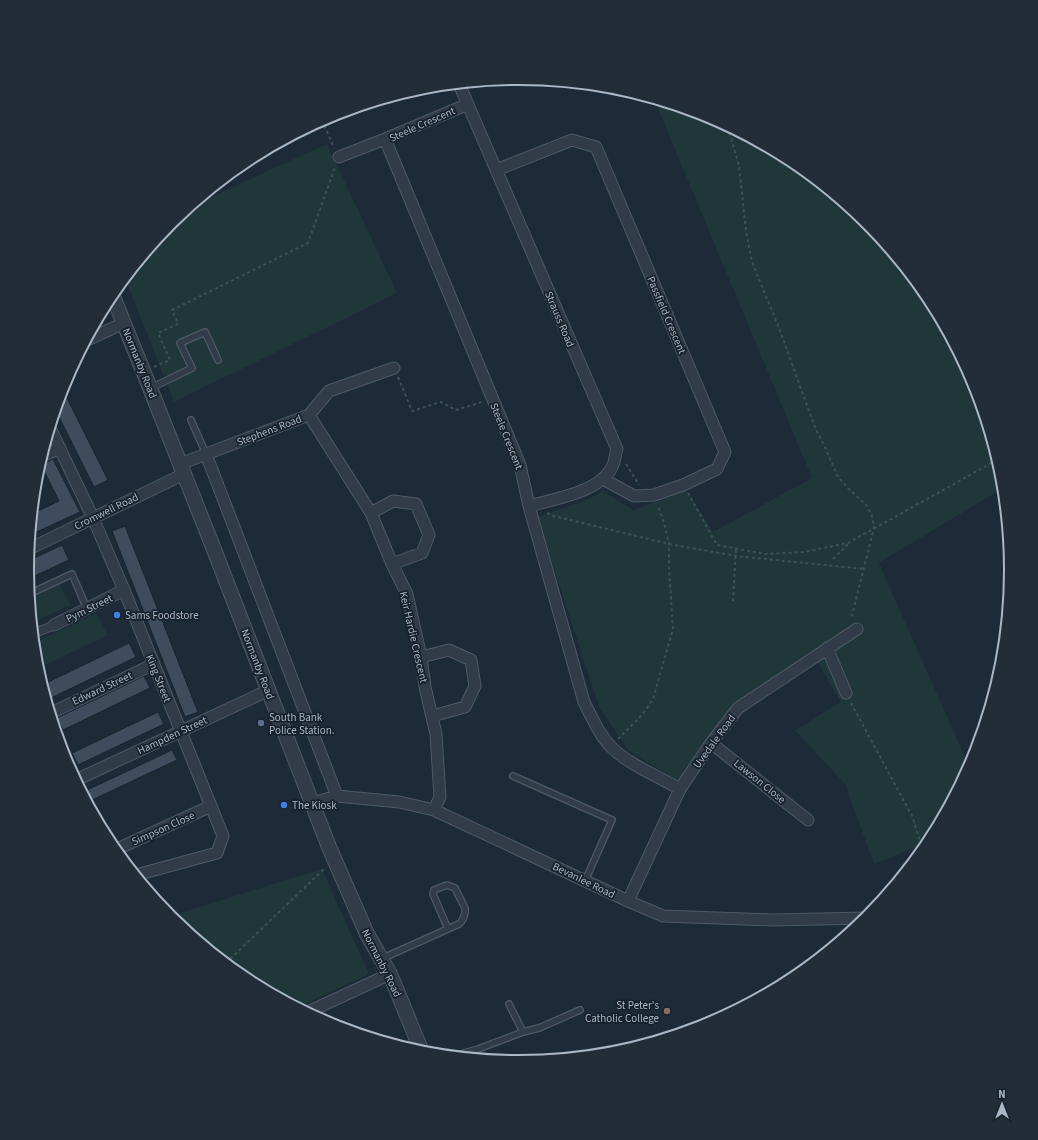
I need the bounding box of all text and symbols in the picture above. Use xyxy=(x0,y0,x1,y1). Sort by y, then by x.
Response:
street label: Steele Crescent xyxy=(387,103,458,146)
street label: Passfield Crescent xyxy=(643,274,690,357)
street label: Strauss Road xyxy=(541,289,578,349)
street label: Normanby Road xyxy=(119,326,160,401)
street label: Steele Crescent xyxy=(486,401,527,472)
street label: Stephens Road xyxy=(234,411,304,450)
street label: Cromwell Road xyxy=(72,489,141,533)
street label: Keir Hardie Crescent xyxy=(396,590,431,685)
street label: Pym Street xyxy=(63,591,115,626)
place label: Sams Foodstore xyxy=(125,608,199,623)
marker: Sams Foodstore xyxy=(112,610,122,620)
street label: Normanby Road xyxy=(237,627,278,702)
street label: King Street xyxy=(142,652,175,705)
street label: Edward Street xyxy=(70,668,135,709)
place label: South Bank Police Station. xyxy=(269,710,335,738)
street label: Uvedale Road xyxy=(690,711,739,771)
street label: Hampden Street xyxy=(135,713,210,758)
marker: South Bank Police Station. xyxy=(256,718,266,728)
street label: Lawson Close xyxy=(731,756,789,807)
place label: The Kiosk xyxy=(292,798,337,813)
marker: The Kiosk xyxy=(279,800,289,810)
street label: Simpson Close xyxy=(129,808,198,849)
street label: Bevanlee Road xyxy=(550,859,618,902)
street label: Normanby Road xyxy=(358,927,405,1000)
place label: St Peter's Catholic College xyxy=(585,998,660,1026)
marker: St Peter's Catholic College xyxy=(662,1006,672,1016)
north arrow xyxy=(982,1084,1022,1124)
text: N xyxy=(998,1087,1006,1102)

